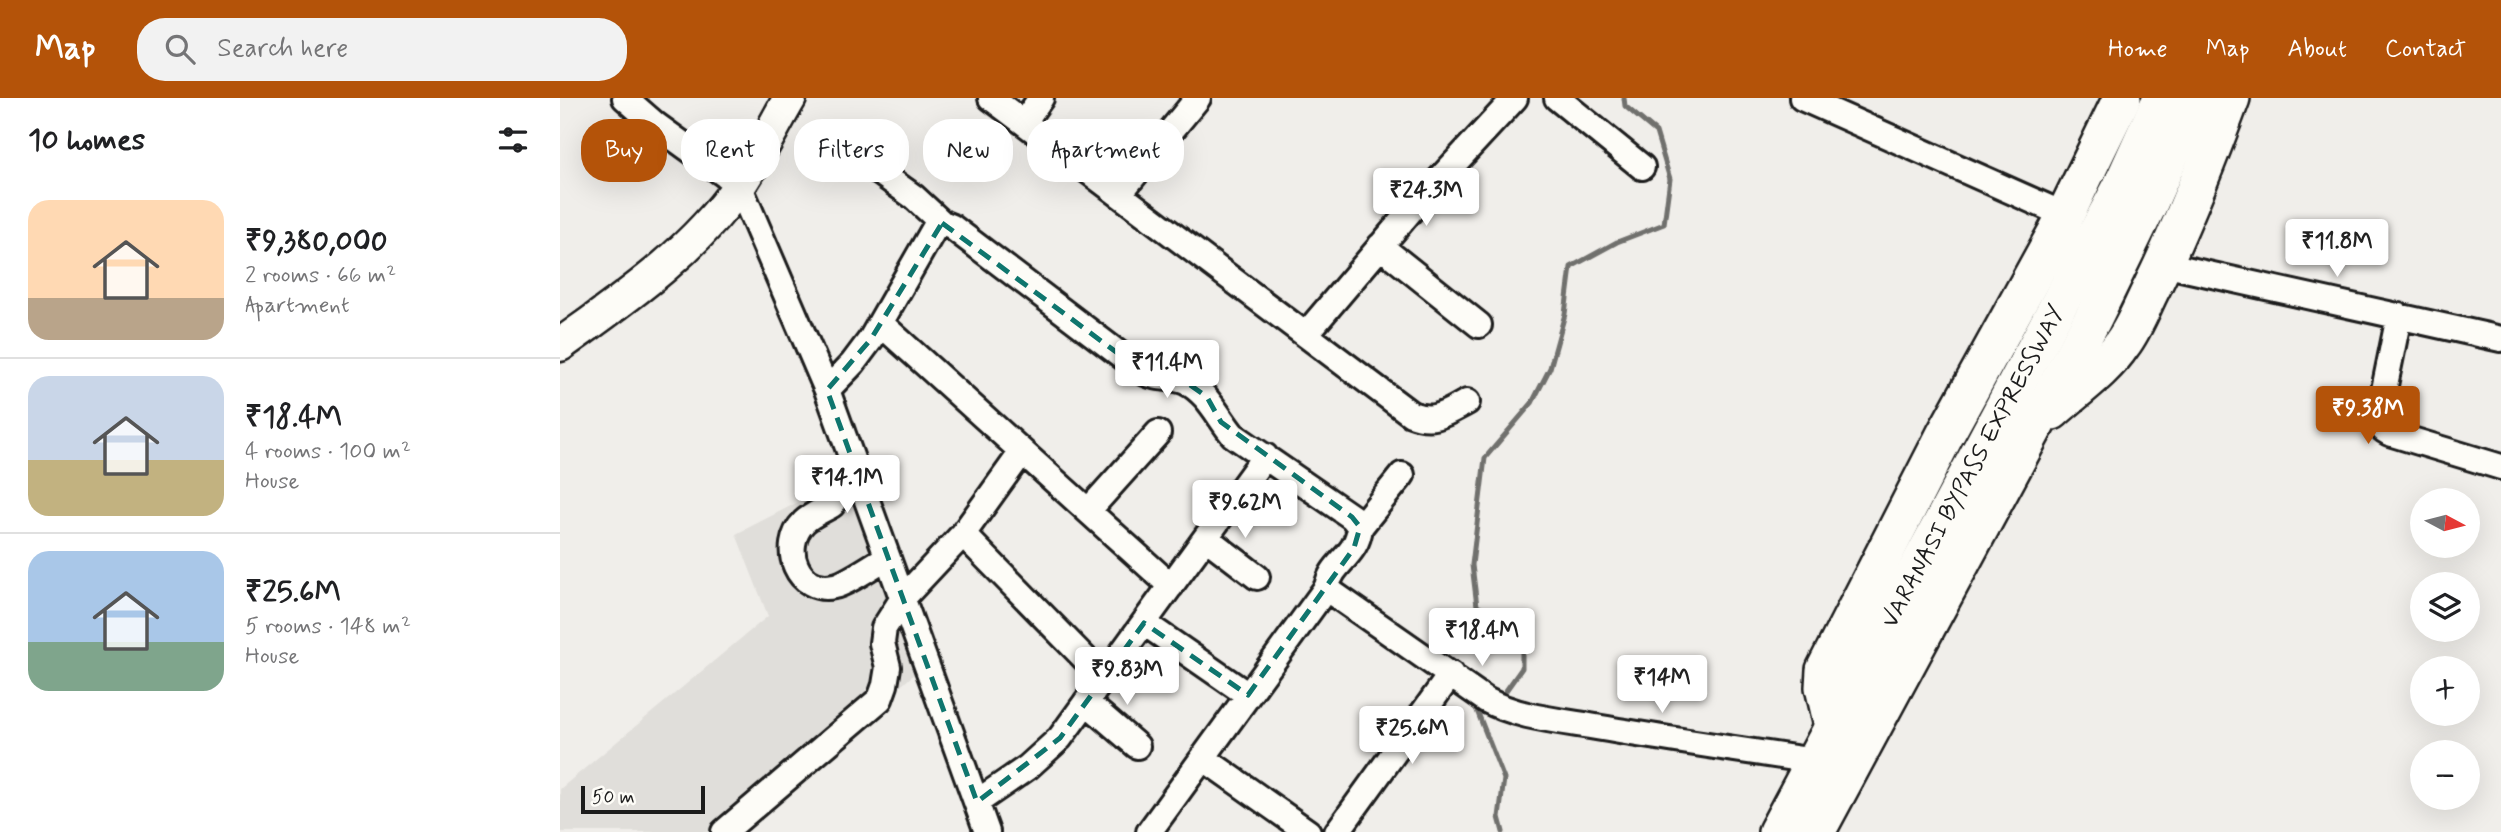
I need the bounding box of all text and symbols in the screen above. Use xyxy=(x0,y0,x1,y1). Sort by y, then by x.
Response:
search box xyxy=(137,18,627,81)
text: Map xyxy=(35,27,95,71)
icon: search xyxy=(161,30,199,68)
text: Search here xyxy=(217,32,348,66)
text: Home xyxy=(2108,34,2168,65)
text: Map xyxy=(2206,34,2250,65)
text: About xyxy=(2288,34,2347,65)
text: Contact xyxy=(2385,34,2466,65)
chip: Buy xyxy=(581,119,667,182)
chip: Rent xyxy=(681,119,780,182)
chip: Filters xyxy=(794,119,909,182)
chip: New xyxy=(923,119,1013,182)
chip: Apartment xyxy=(1027,119,1184,182)
text: 10 homes xyxy=(28,121,145,160)
icon: filters xyxy=(494,121,532,159)
pin: ₹24.3M xyxy=(1369,169,1483,228)
text: ₹24.3M xyxy=(1389,176,1463,206)
pin: ₹11.8M xyxy=(2280,220,2394,279)
text: ₹9,380,000 xyxy=(245,222,387,261)
text: ₹11.8M xyxy=(2301,227,2373,257)
icon: home xyxy=(84,228,168,312)
text: 2 rooms · 66 m² xyxy=(245,261,396,291)
text: Apartment xyxy=(245,291,350,321)
street label: VARANASI BYPASS EXPRESSWAY xyxy=(1875,300,2073,634)
pin: ₹11.4M xyxy=(1110,341,1224,400)
text: ₹11.4M xyxy=(1131,348,1203,378)
pin: ₹9.38M xyxy=(2311,386,2425,446)
text: ₹9.38M xyxy=(2332,394,2404,424)
text: ₹18.4M xyxy=(245,398,342,437)
icon: home xyxy=(84,404,168,488)
text: 4 rooms · 100 m² xyxy=(245,437,411,467)
pin: ₹14.1M xyxy=(790,456,904,515)
text: ₹14.1M xyxy=(811,463,883,493)
text: House xyxy=(245,467,299,497)
pin: ₹9.62M xyxy=(1188,480,1302,540)
text: ₹9.62M xyxy=(1208,488,1282,518)
north arrow xyxy=(2410,488,2480,558)
map controls xyxy=(2410,488,2480,810)
button: layers xyxy=(2410,572,2480,642)
text: ₹25.6M xyxy=(245,573,341,612)
icon: home xyxy=(84,579,168,663)
pin: ₹18.4M xyxy=(1425,608,1539,668)
text: 5 rooms · 148 m² xyxy=(245,612,411,642)
text: ₹18.4M xyxy=(1445,616,1519,646)
text: House xyxy=(245,642,299,672)
pin: ₹9.83M xyxy=(1070,648,1184,707)
text: ₹9.83M xyxy=(1091,655,1163,685)
pin: ₹14M xyxy=(1621,656,1703,715)
button: + xyxy=(2410,656,2480,726)
text: ₹14M xyxy=(1633,663,1691,693)
pin: ₹25.6M xyxy=(1355,706,1469,766)
text: ₹25.6M xyxy=(1375,714,1449,744)
button: − xyxy=(2410,740,2480,810)
scale bar xyxy=(581,783,705,815)
text: 50 m xyxy=(592,785,635,810)

